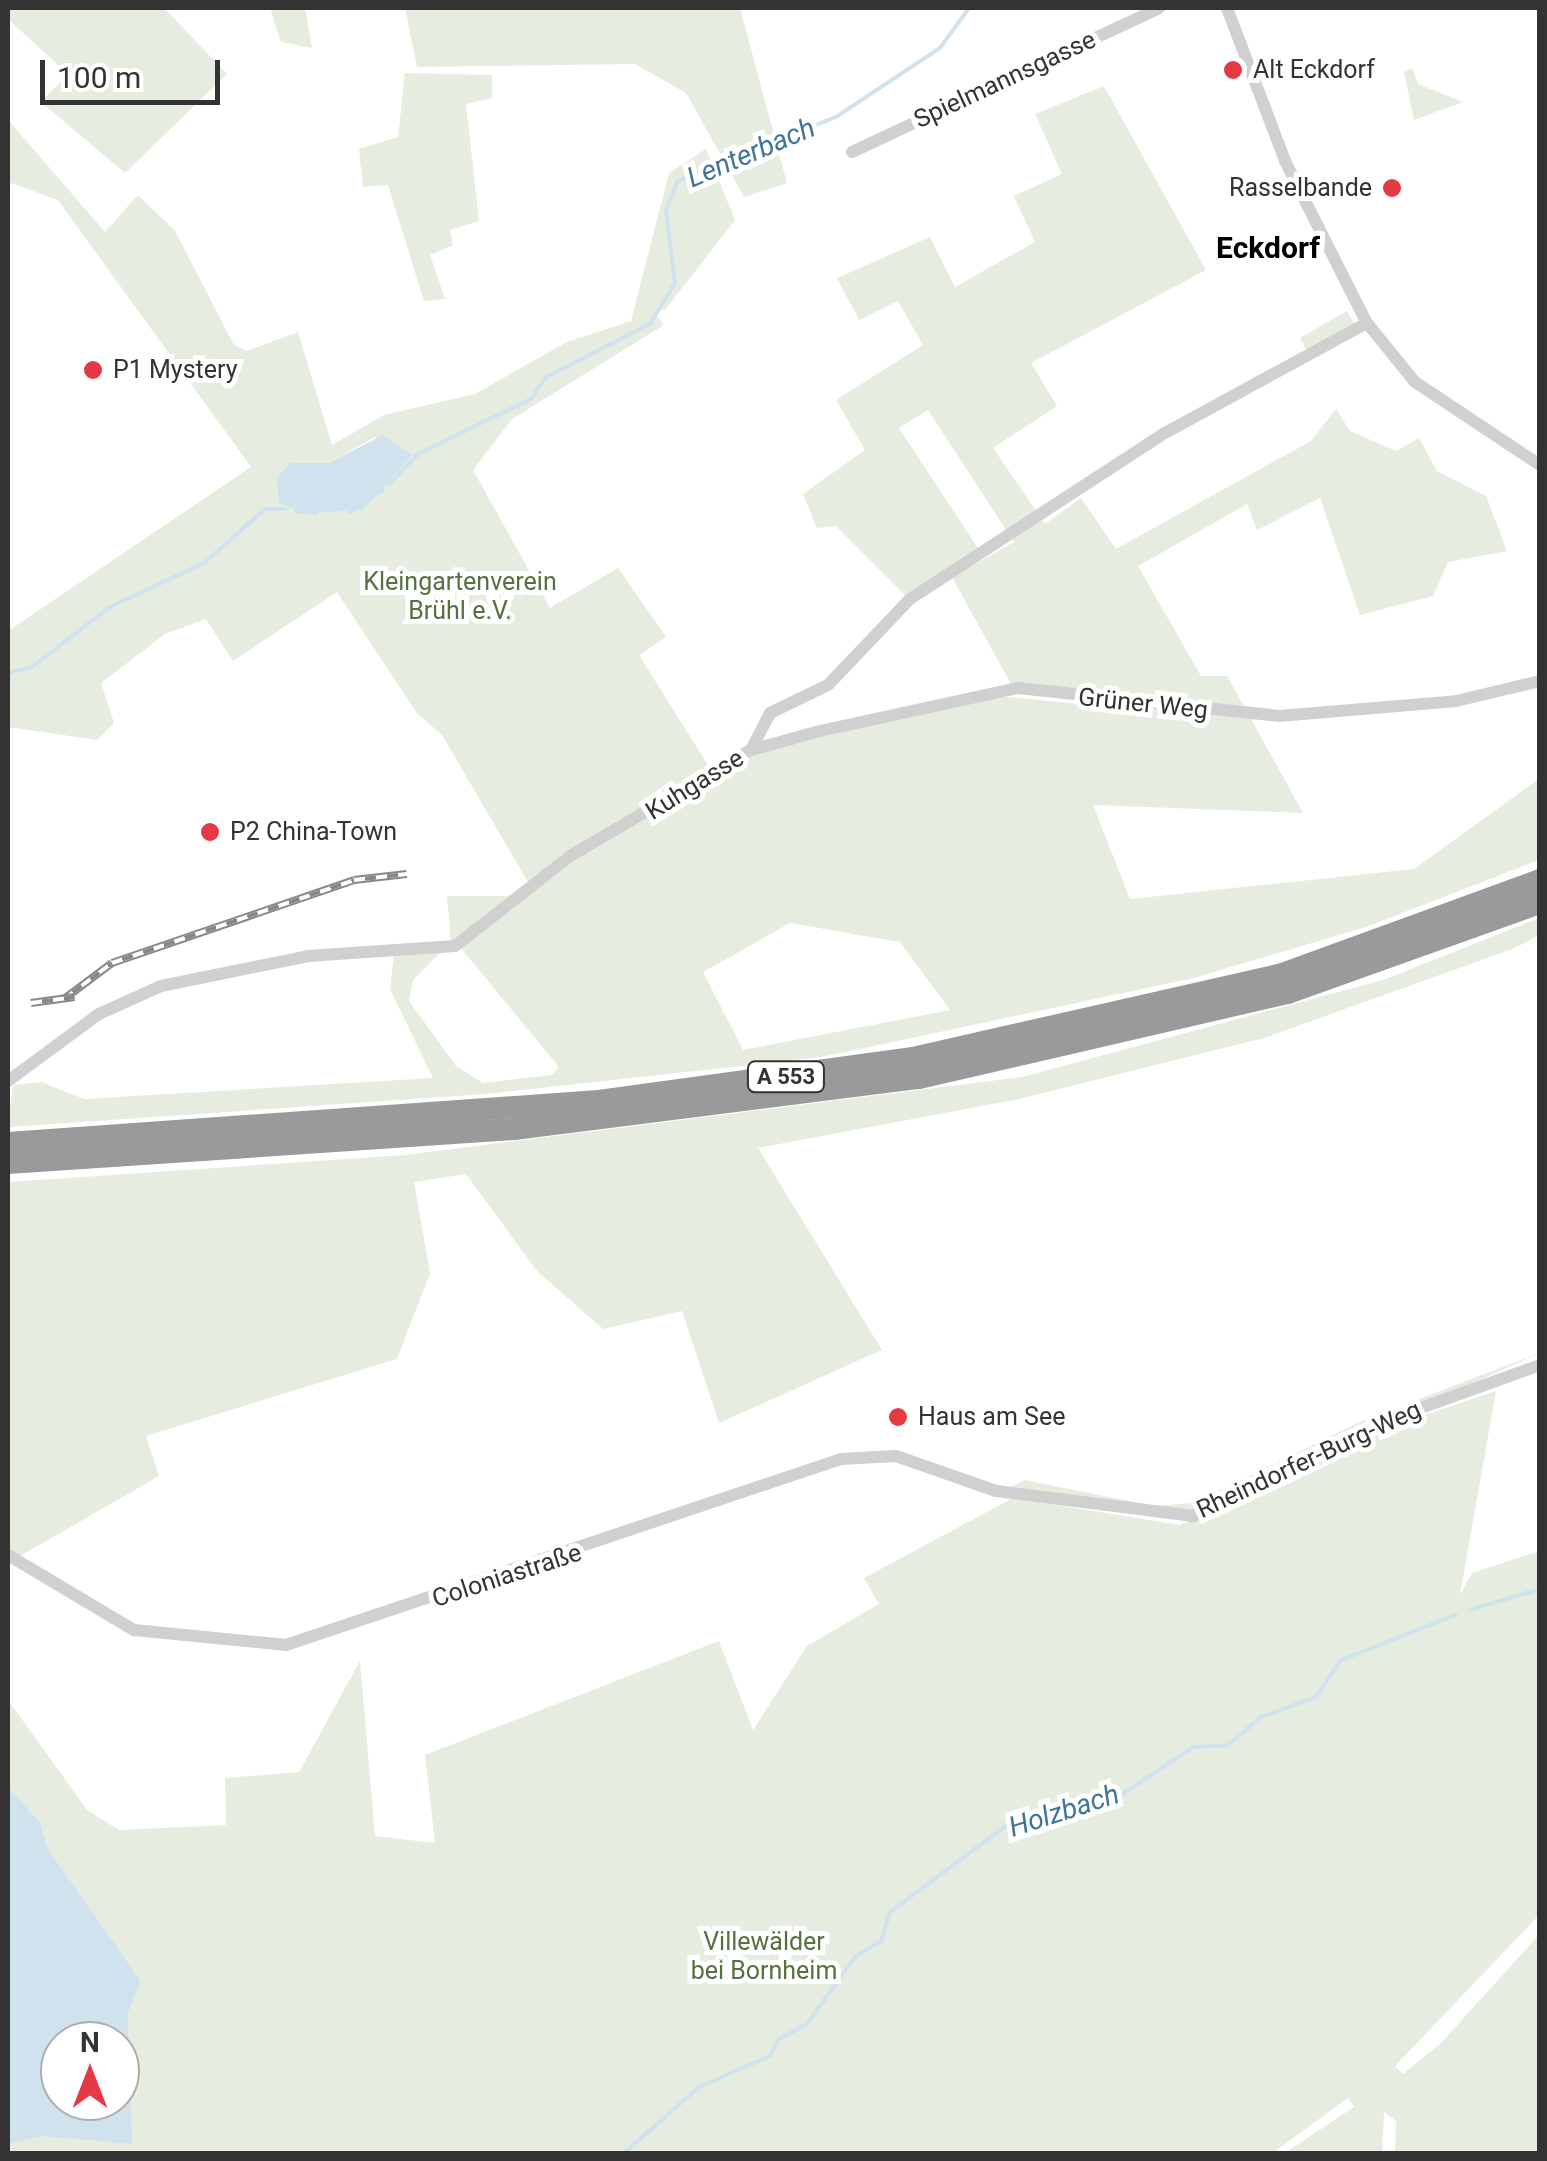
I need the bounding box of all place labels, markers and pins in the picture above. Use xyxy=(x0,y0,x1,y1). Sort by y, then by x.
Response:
place label: Alt Eckdorf xyxy=(1253,55,1375,85)
marker: Alt Eckdorf xyxy=(1222,59,1244,81)
place label: Rasselbande xyxy=(1229,173,1372,203)
marker: Rasselbande xyxy=(1381,177,1403,199)
place label: P1 Mystery xyxy=(113,355,238,385)
marker: P1 Mystery xyxy=(82,359,104,381)
place label: P2 China-Town xyxy=(230,817,397,847)
marker: P2 China-Town xyxy=(199,821,221,843)
place label: Haus am See xyxy=(918,1402,1065,1432)
marker: Haus am See xyxy=(887,1406,909,1428)

